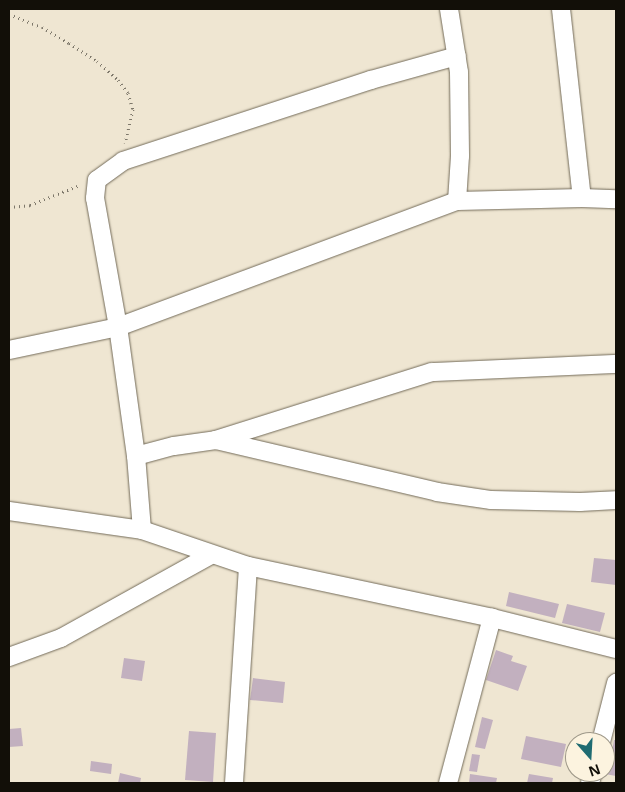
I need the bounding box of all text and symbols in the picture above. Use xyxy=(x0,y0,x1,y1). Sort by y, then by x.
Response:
north arrow xyxy=(565,732,615,782)
text: N xyxy=(586,760,603,782)

